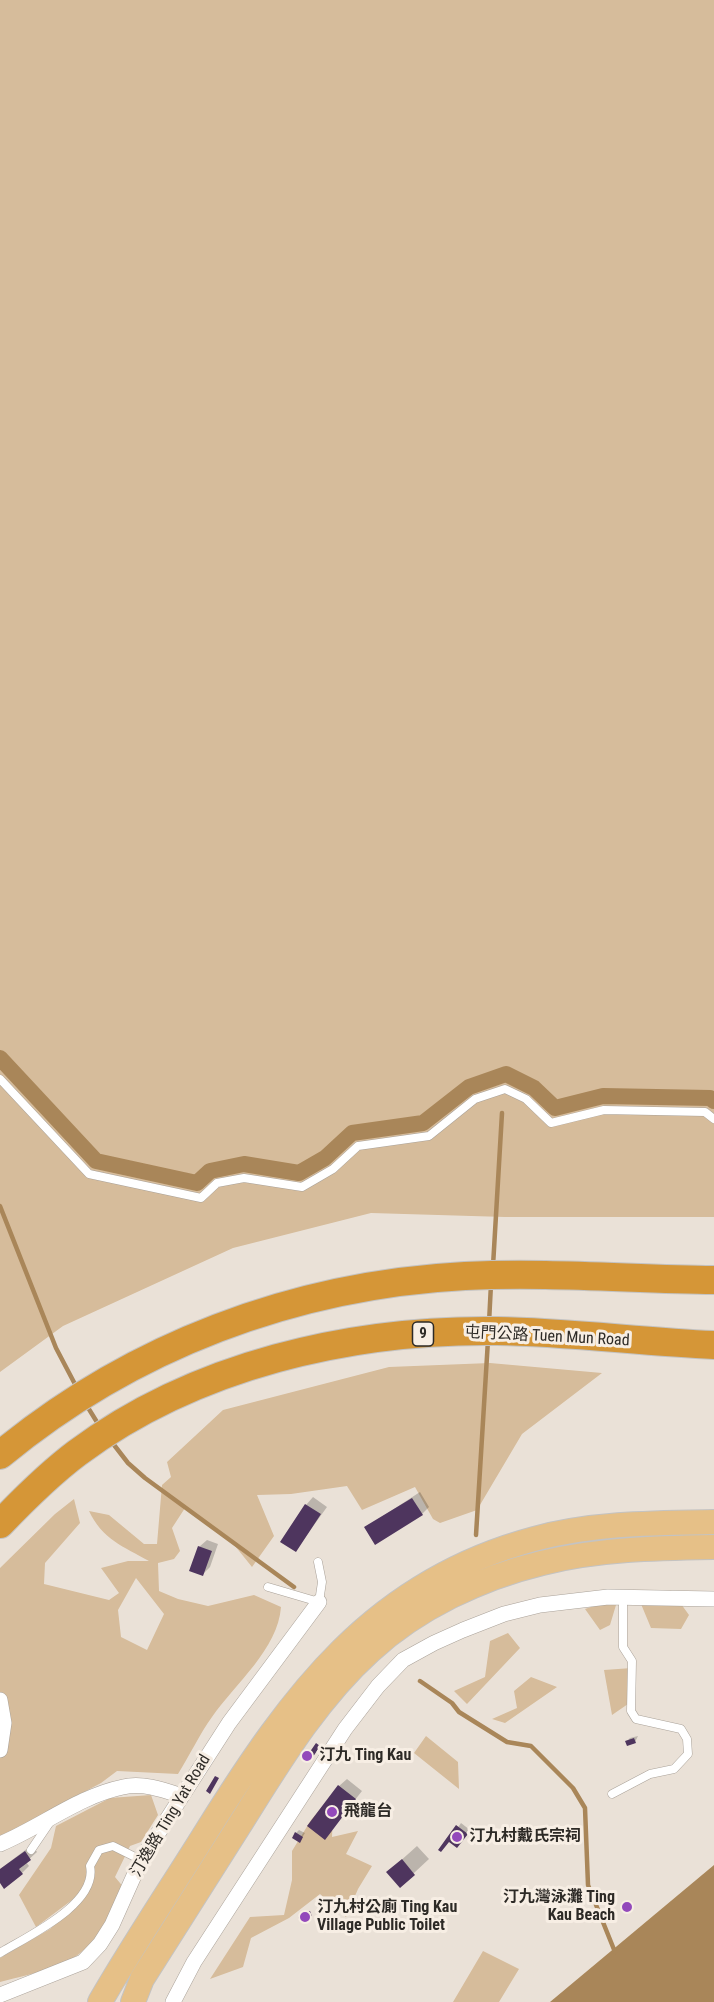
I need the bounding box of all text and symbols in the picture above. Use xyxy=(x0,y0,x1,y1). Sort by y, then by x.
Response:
road number: 9 xyxy=(412,1322,434,1346)
street label: 屯門公路 Tuen Mun Road xyxy=(464,1323,630,1351)
place label: 汀九 Ting Kau xyxy=(319,1746,411,1766)
marker: 汀九 Ting Kau xyxy=(300,1749,314,1763)
street label: 汀逸路 Ting Yat Road xyxy=(127,1751,215,1881)
place label: 飛龍台 xyxy=(344,1802,392,1822)
marker: 飛龍台 xyxy=(325,1805,339,1819)
place label: 汀九村戴氏宗祠 xyxy=(469,1827,581,1847)
marker: 汀九村戴氏宗祠 xyxy=(450,1830,464,1844)
place label: 汀九灣泳灘 Ting Kau Beach xyxy=(503,1888,615,1926)
place label: 汀九村公廁 Ting Kau Village Public Toilet xyxy=(317,1898,457,1936)
marker: 汀九灣泳灘 Ting Kau Beach xyxy=(620,1900,634,1914)
marker: 汀九村公廁 Ting Kau Village Public Toilet xyxy=(298,1910,312,1924)

